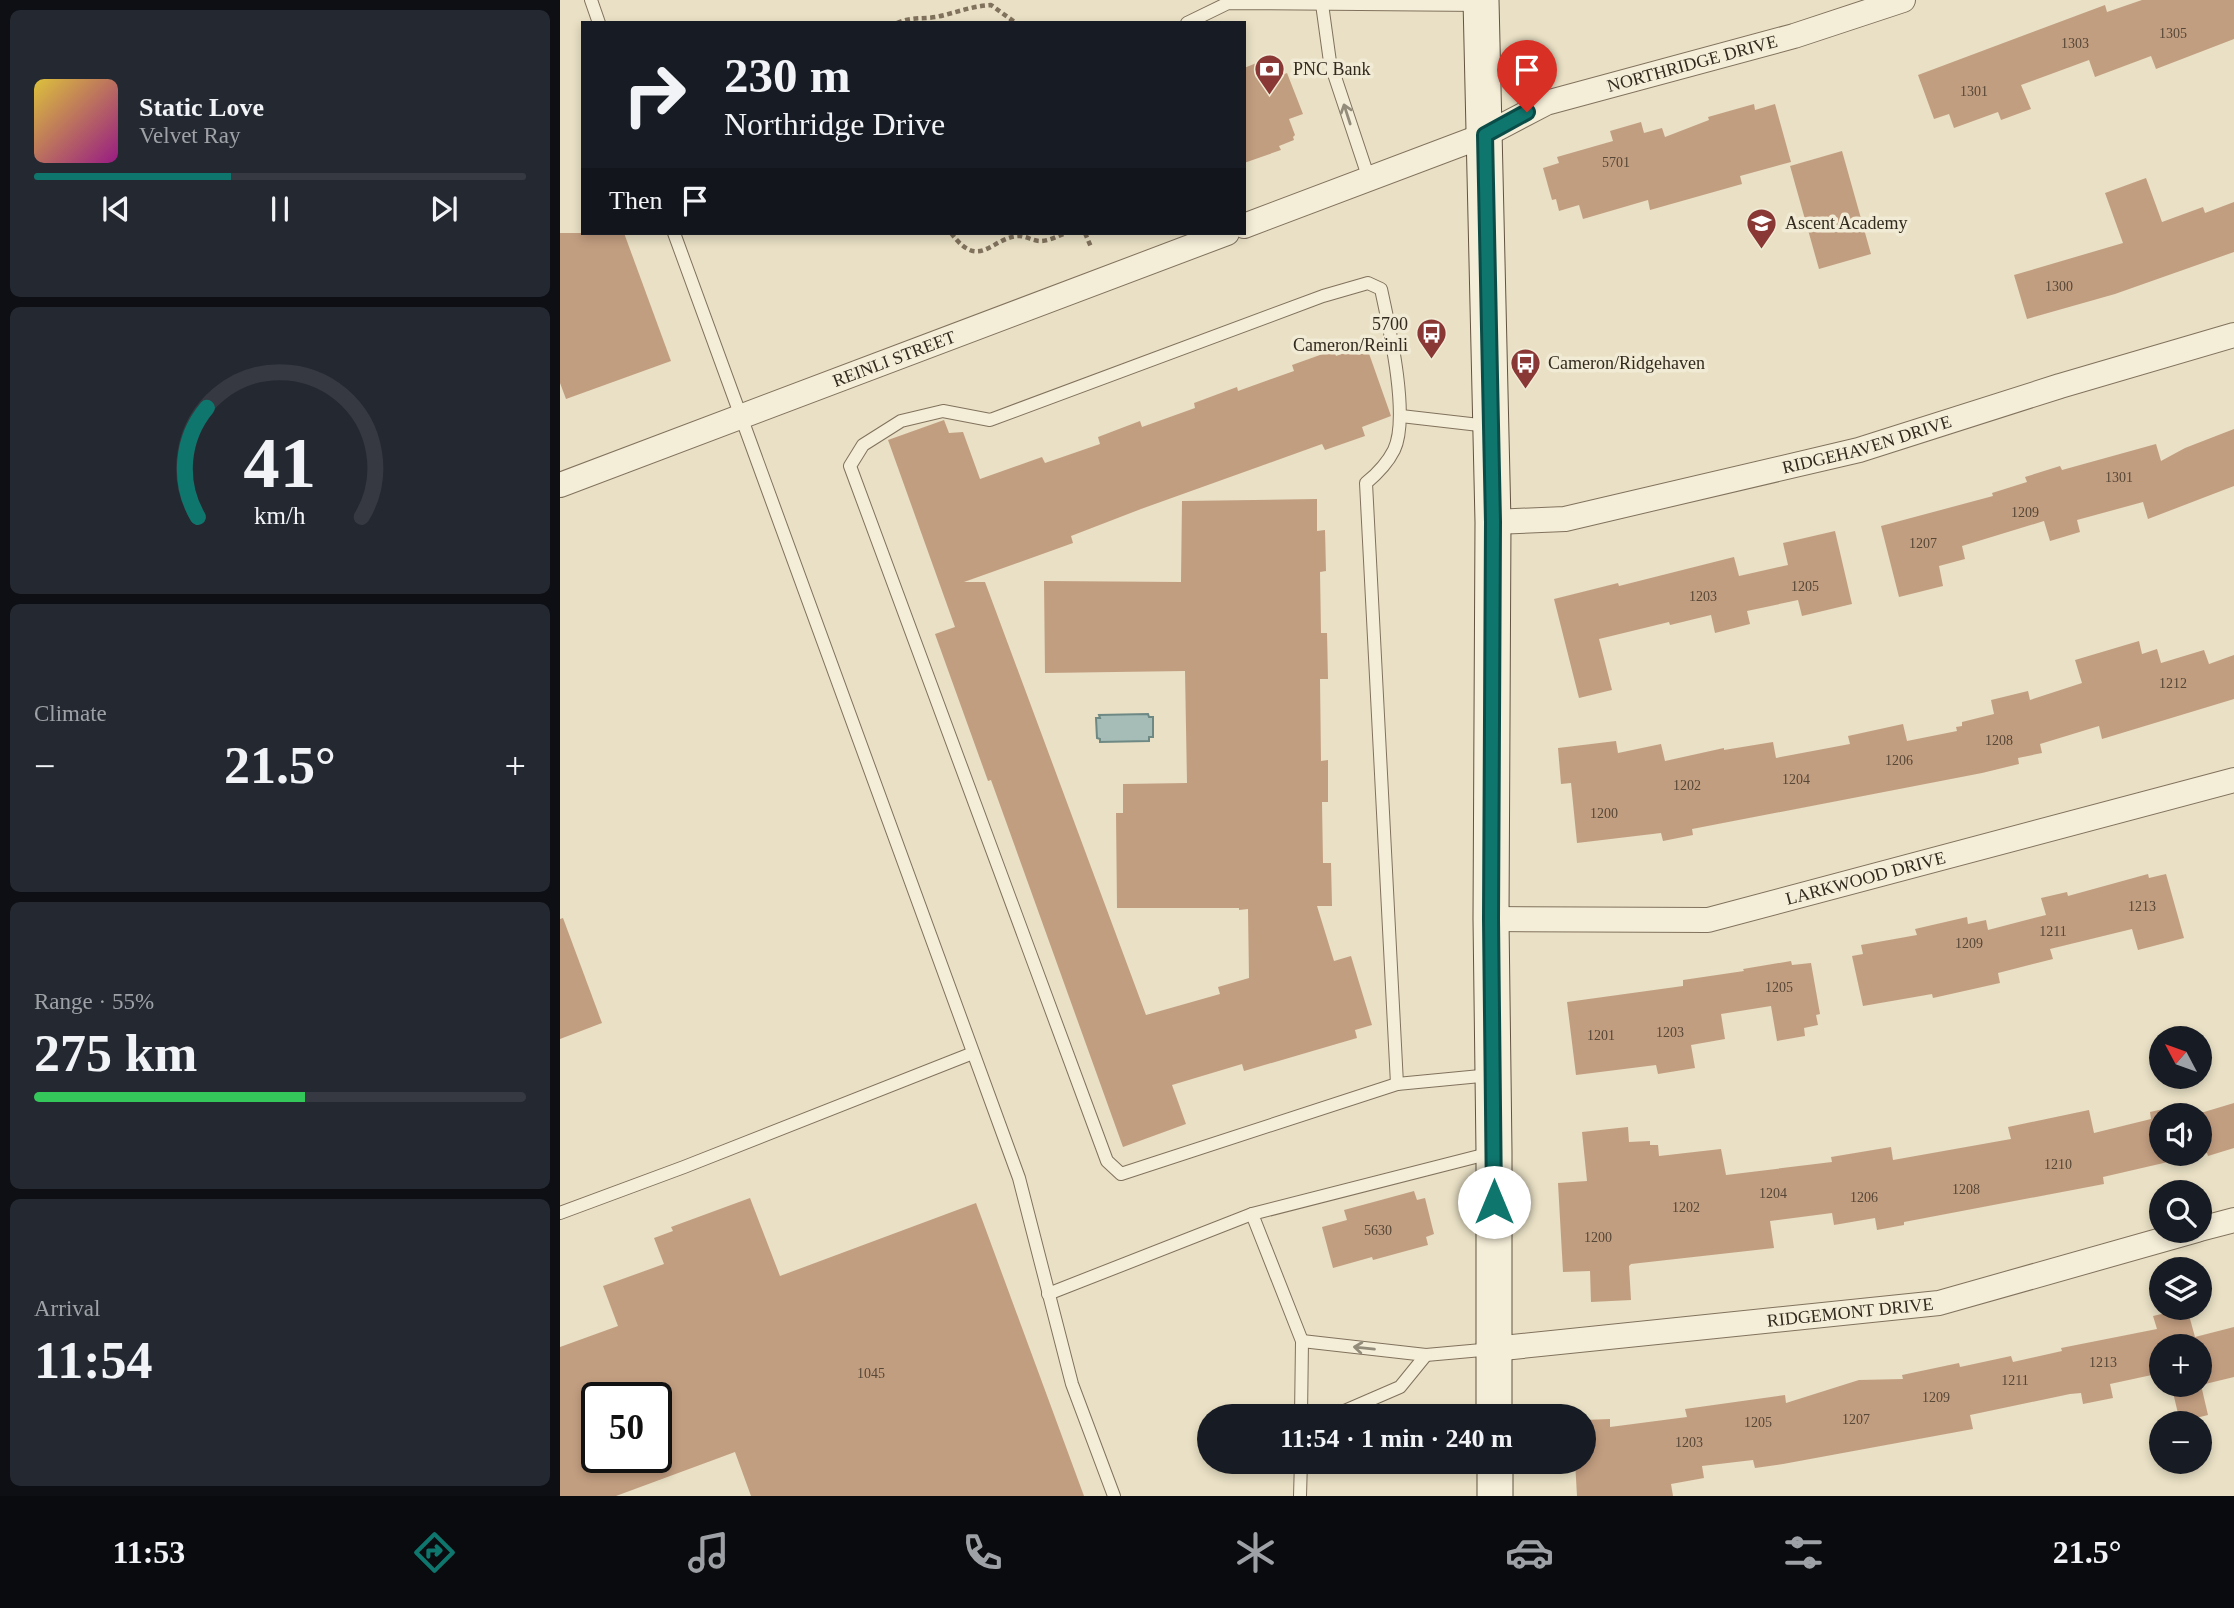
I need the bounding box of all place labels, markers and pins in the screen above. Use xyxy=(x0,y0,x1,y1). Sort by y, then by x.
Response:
pin xyxy=(1497,40,1557,112)
bank icon: PNC Bank xyxy=(1253,52,1287,96)
place label: PNC Bank xyxy=(1293,59,1371,79)
school or university icon: Ascent Academy xyxy=(1745,206,1779,250)
place label: Ascent Academy xyxy=(1785,213,1907,233)
place label: 5700 Cameron/Reinli xyxy=(1293,314,1408,355)
bus stop icon: 5700 Cameron/Reinli xyxy=(1414,317,1448,361)
bus stop icon: Cameron/Ridgehaven xyxy=(1508,346,1542,390)
place label: Cameron/Ridgehaven xyxy=(1548,353,1705,373)

